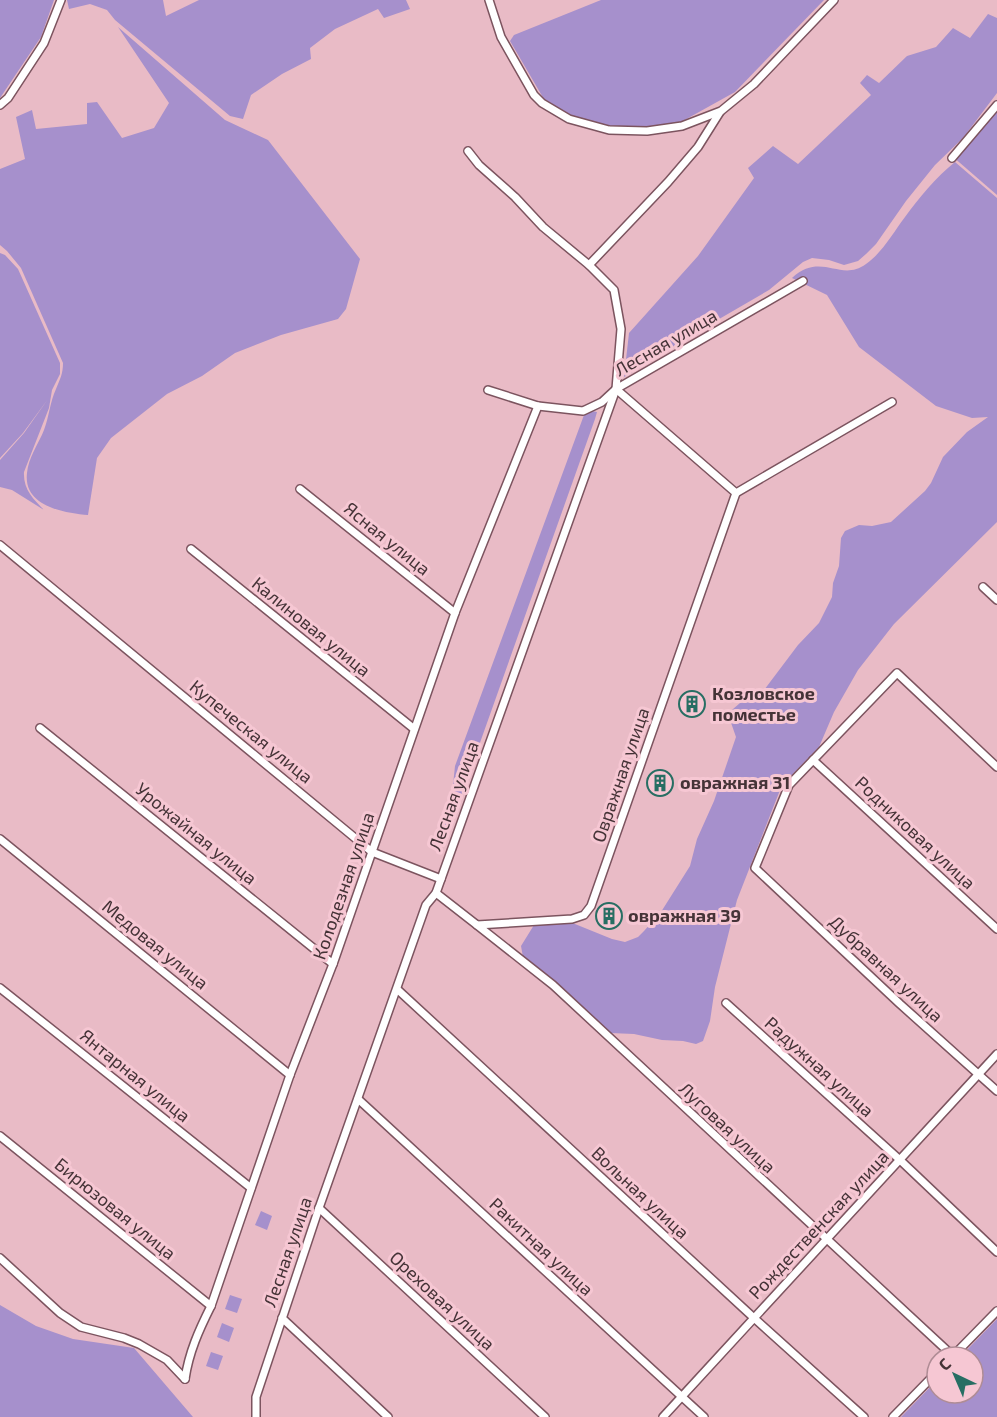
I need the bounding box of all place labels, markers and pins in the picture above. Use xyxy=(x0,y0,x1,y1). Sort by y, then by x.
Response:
place label: Козловское поместье xyxy=(712,682,815,725)
building icon: Козловское поместье xyxy=(677,689,707,719)
building icon: овражная 31 xyxy=(645,768,675,798)
place label: овражная 31 xyxy=(680,771,790,793)
building icon: овражная 39 xyxy=(594,901,624,931)
place label: овражная 39 xyxy=(628,904,741,926)

